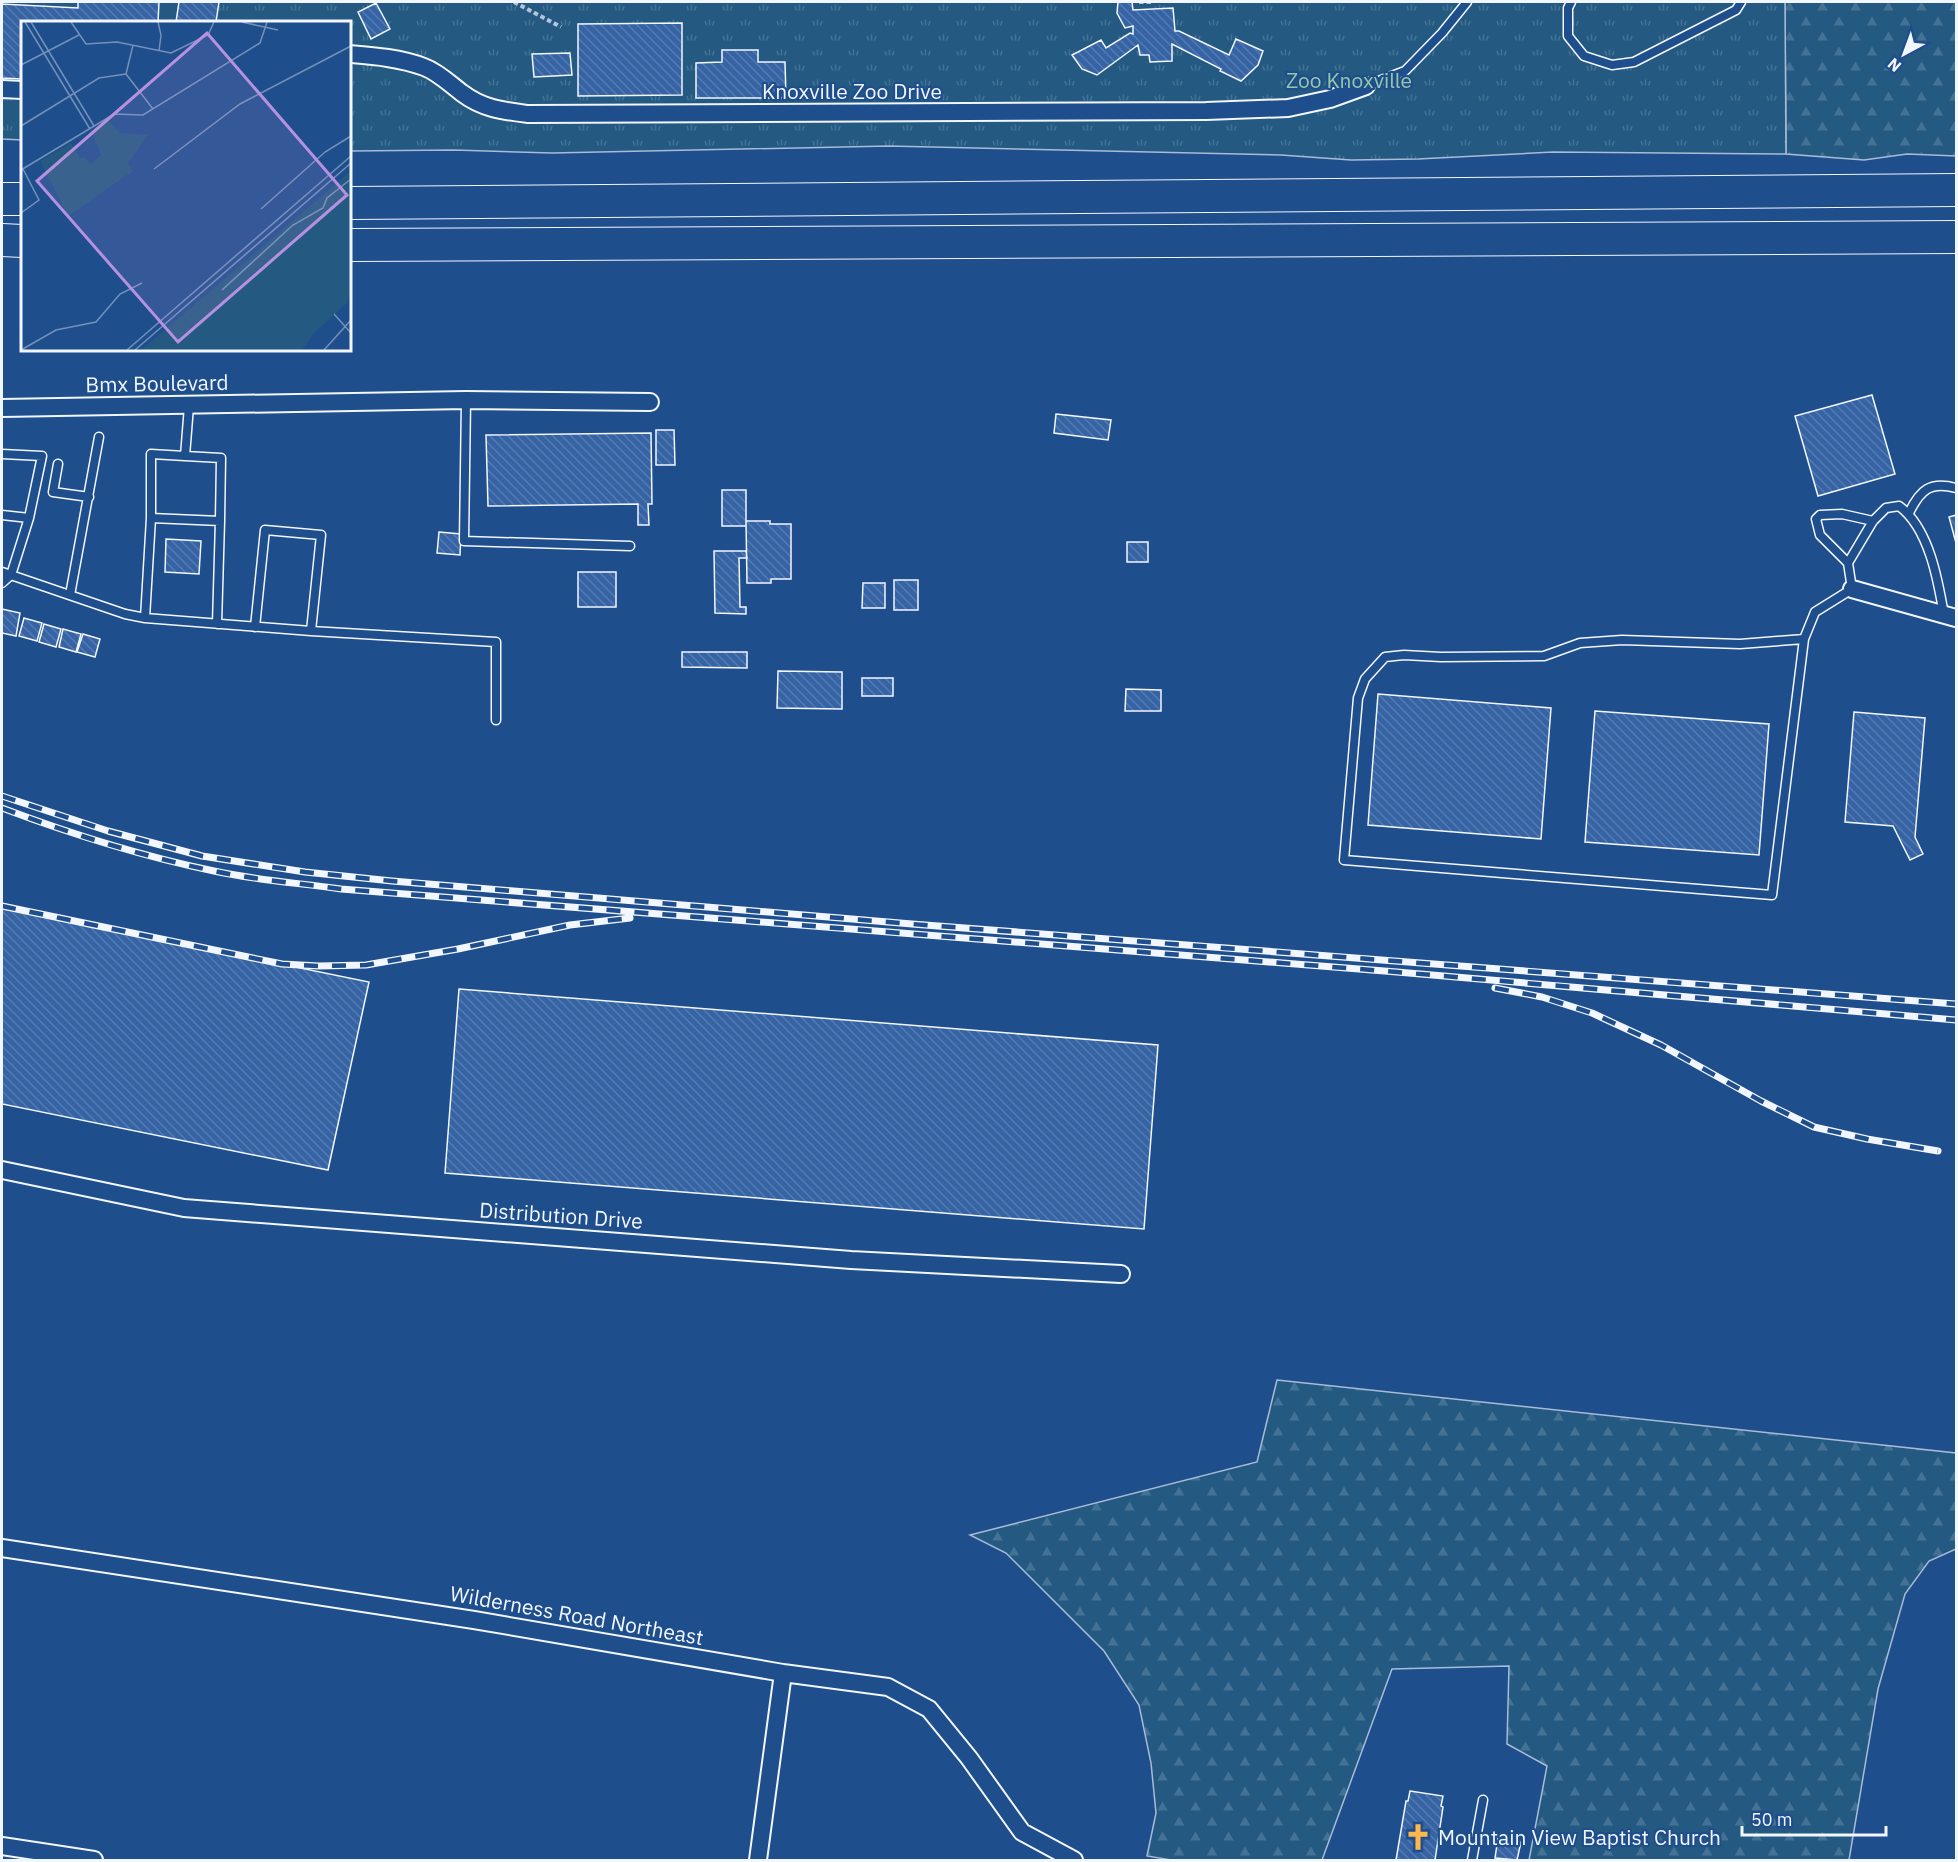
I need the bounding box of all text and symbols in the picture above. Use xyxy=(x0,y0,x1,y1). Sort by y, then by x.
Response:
inset map xyxy=(21,21,351,351)
north arrow xyxy=(1874,24,1934,84)
text: N xyxy=(1883,54,1905,77)
park label: Zoo Knoxville xyxy=(1286,66,1412,94)
street label: Knoxville Zoo Drive xyxy=(762,77,942,105)
street label: Bmx Boulevard xyxy=(85,368,229,398)
street label: Distribution Drive xyxy=(478,1195,644,1235)
street label: Wilderness Road Northeast xyxy=(448,1579,706,1651)
scale bar xyxy=(1742,1799,1886,1837)
text: 50 m xyxy=(1751,1808,1793,1831)
church icon: Mountain View Baptist Church xyxy=(1403,1822,1433,1852)
place label: Mountain View Baptist Church xyxy=(1438,1823,1721,1851)

